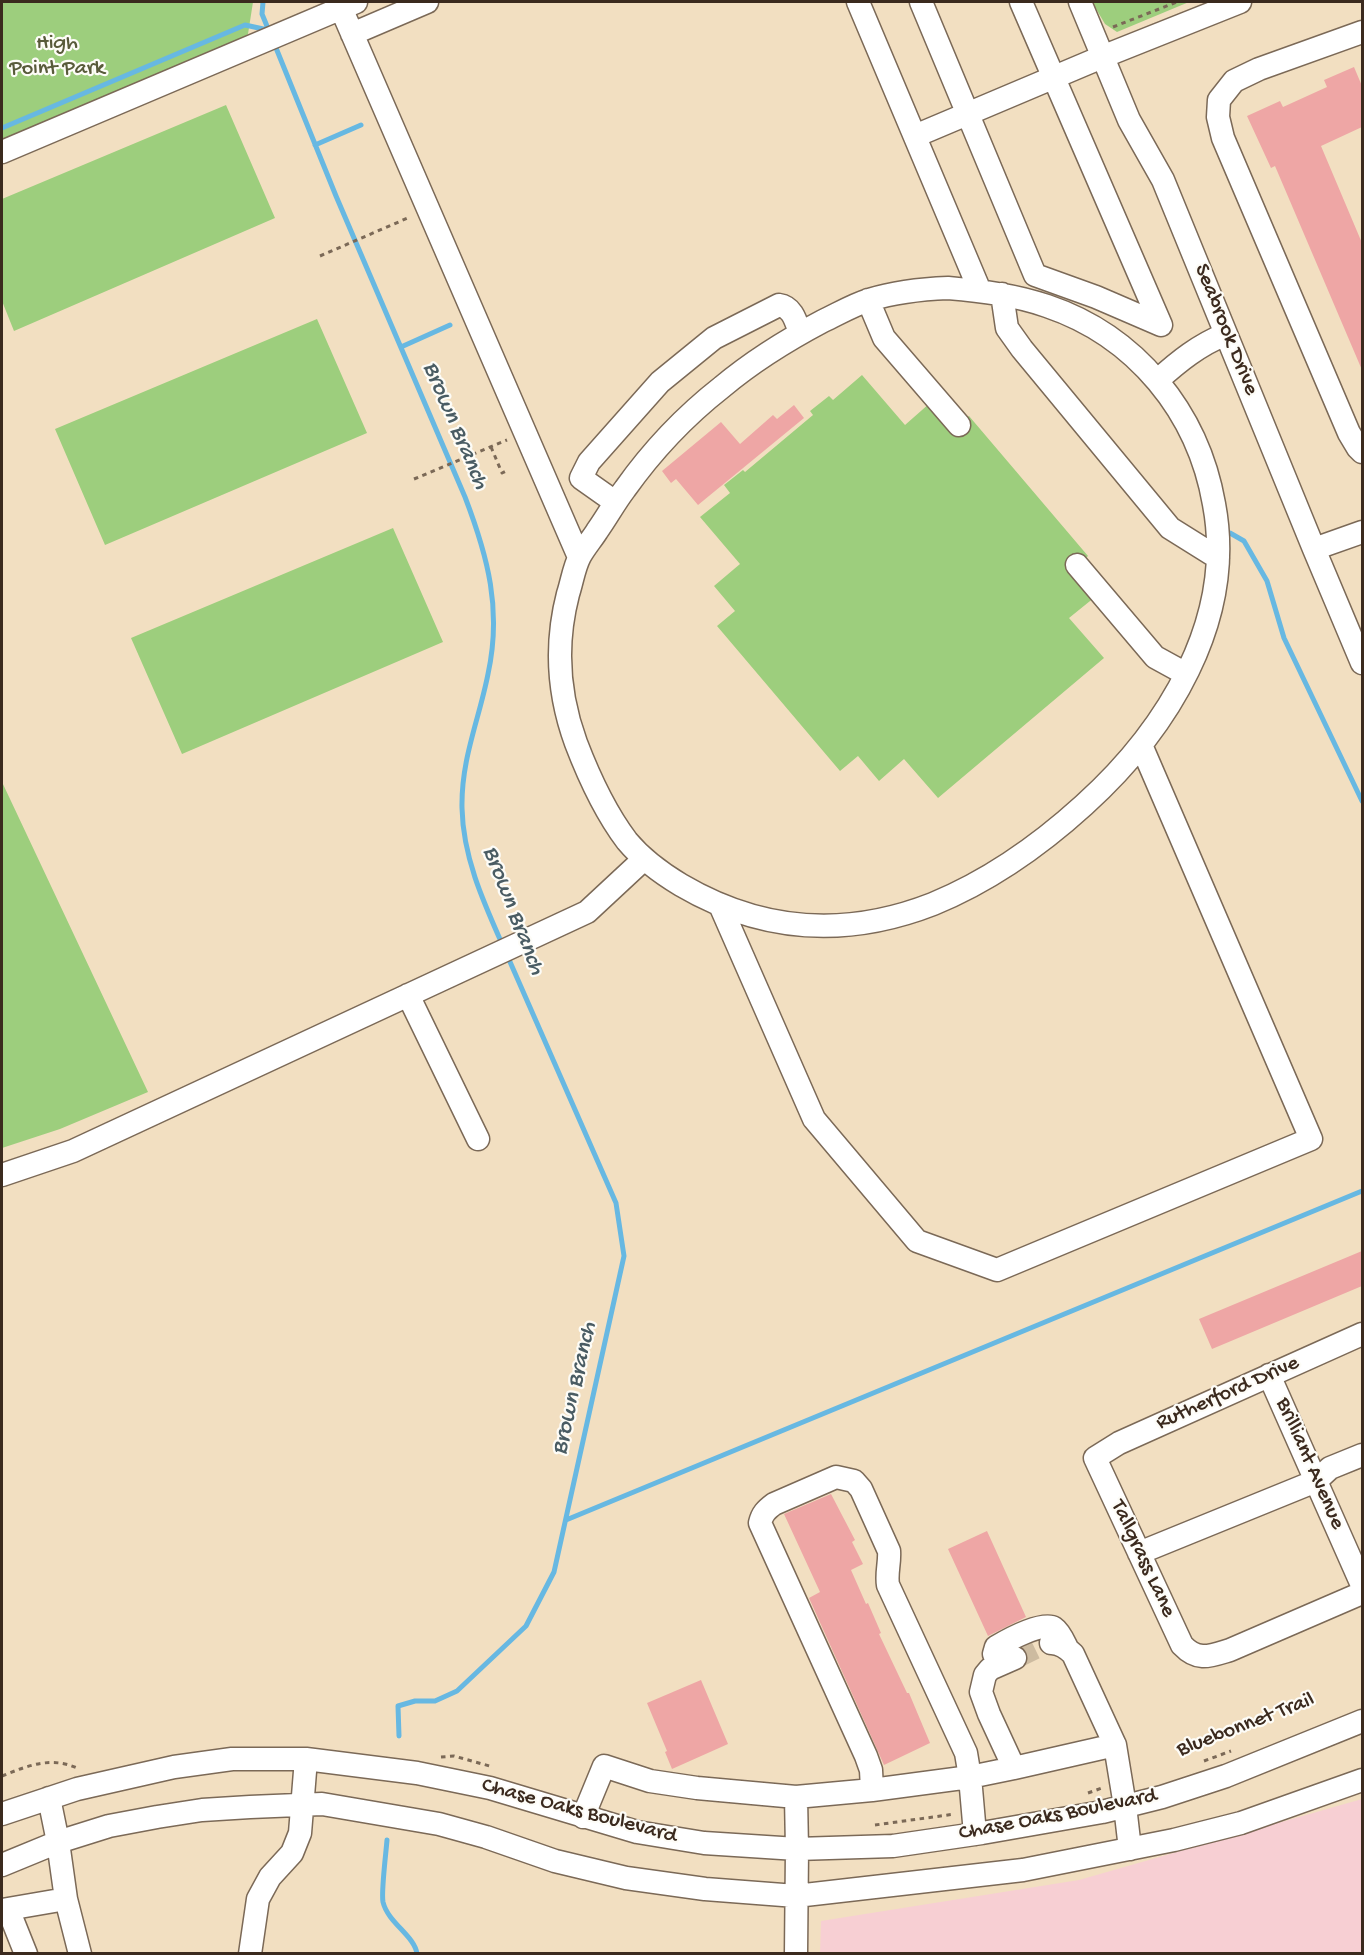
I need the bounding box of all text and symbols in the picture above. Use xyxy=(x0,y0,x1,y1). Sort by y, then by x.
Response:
park label: High Point Park xyxy=(10,32,104,84)
street label: Seabrook Drive xyxy=(1187,261,1263,399)
water label: Brown Branch xyxy=(414,358,494,494)
water label: Brown Branch xyxy=(474,843,550,979)
water label: Brown Branch xyxy=(547,1320,605,1458)
street label: Rutherford Drive xyxy=(1152,1351,1304,1437)
street label: Brilliant Avenue xyxy=(1268,1394,1350,1534)
street label: Tallgrass Lane xyxy=(1103,1496,1181,1622)
street label: Bluebonnet Trail xyxy=(1173,1688,1319,1764)
street label: Chase Oaks Boulevard xyxy=(479,1773,679,1851)
street label: Chase Oaks Boulevard xyxy=(957,1784,1159,1848)

